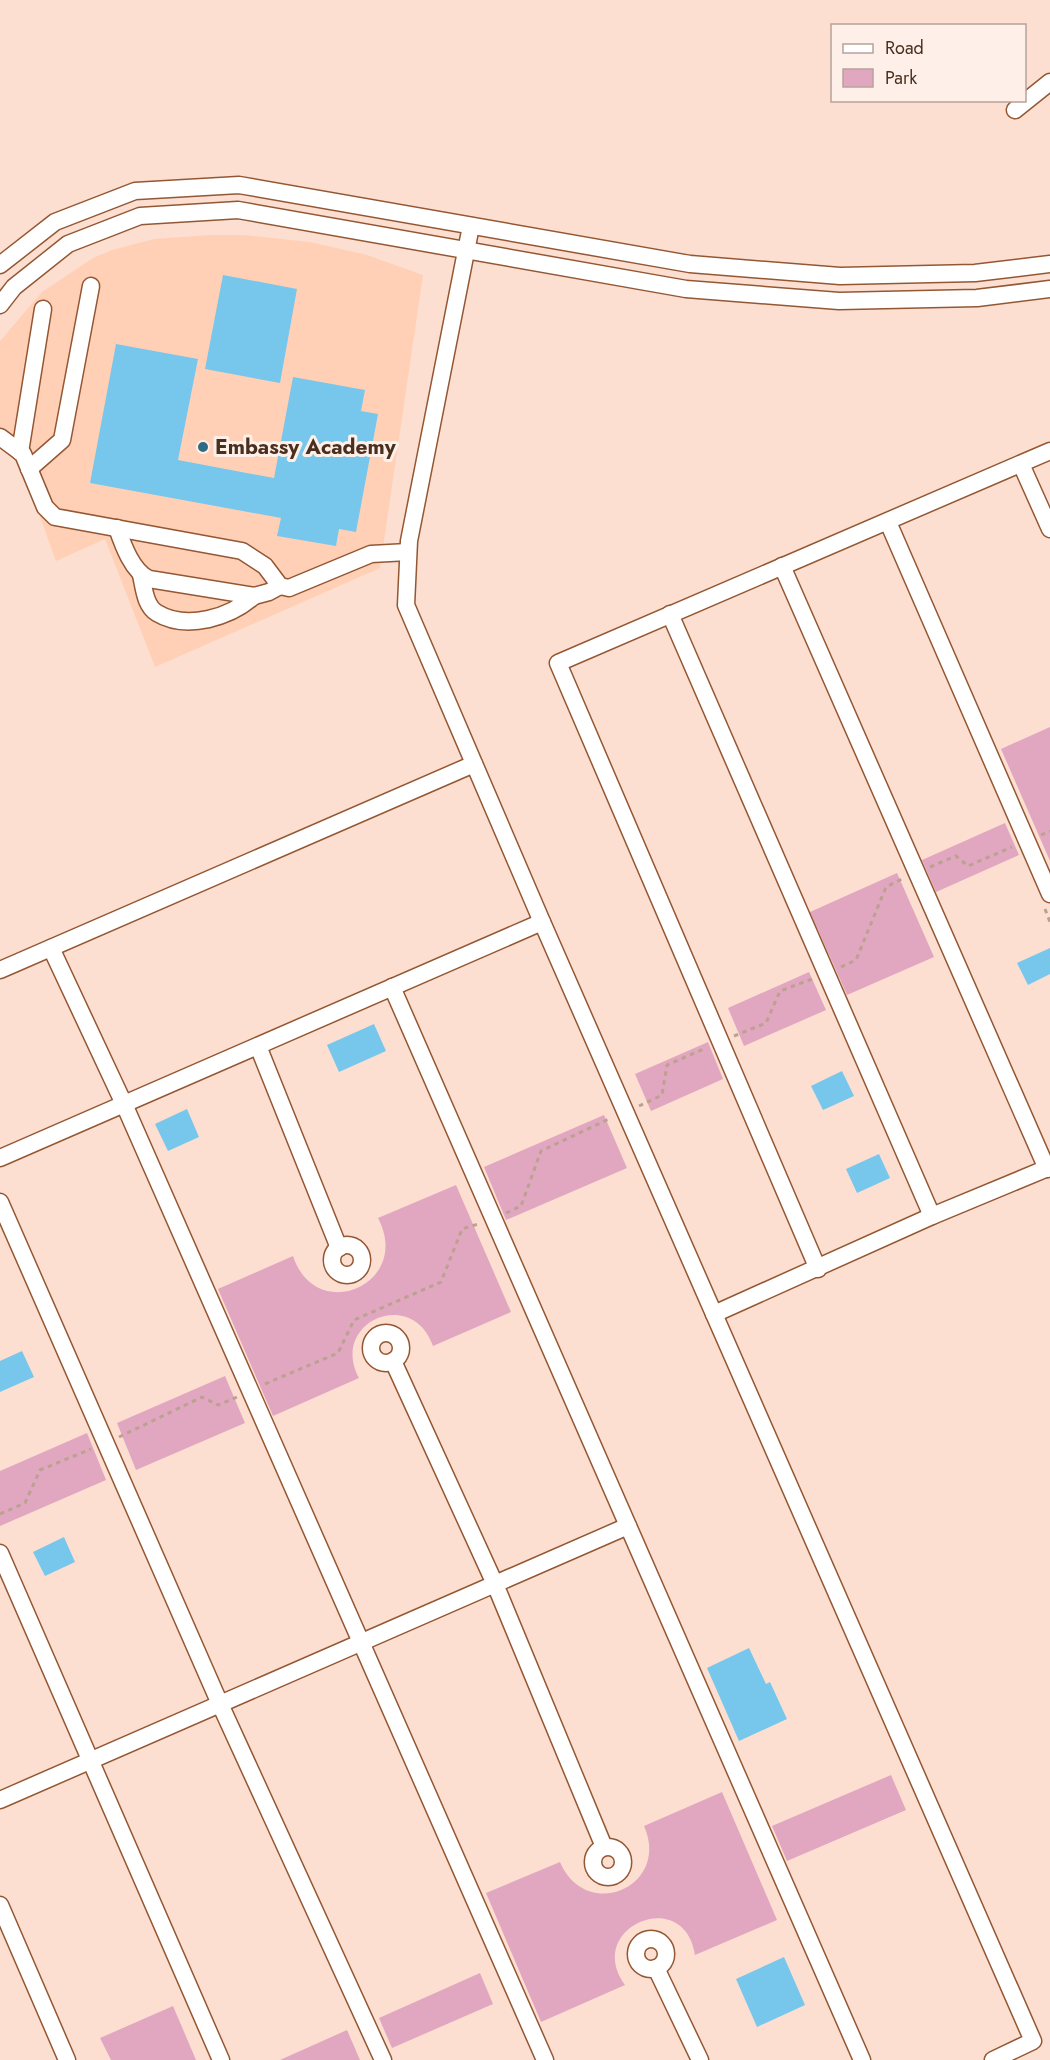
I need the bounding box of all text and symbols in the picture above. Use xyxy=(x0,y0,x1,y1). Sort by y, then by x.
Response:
legend xyxy=(831,24,1026,102)
text: Road xyxy=(885,35,924,61)
text: Park xyxy=(885,65,917,91)
place label: Embassy Academy xyxy=(215,432,397,462)
marker: Embassy Academy xyxy=(196,440,210,454)

